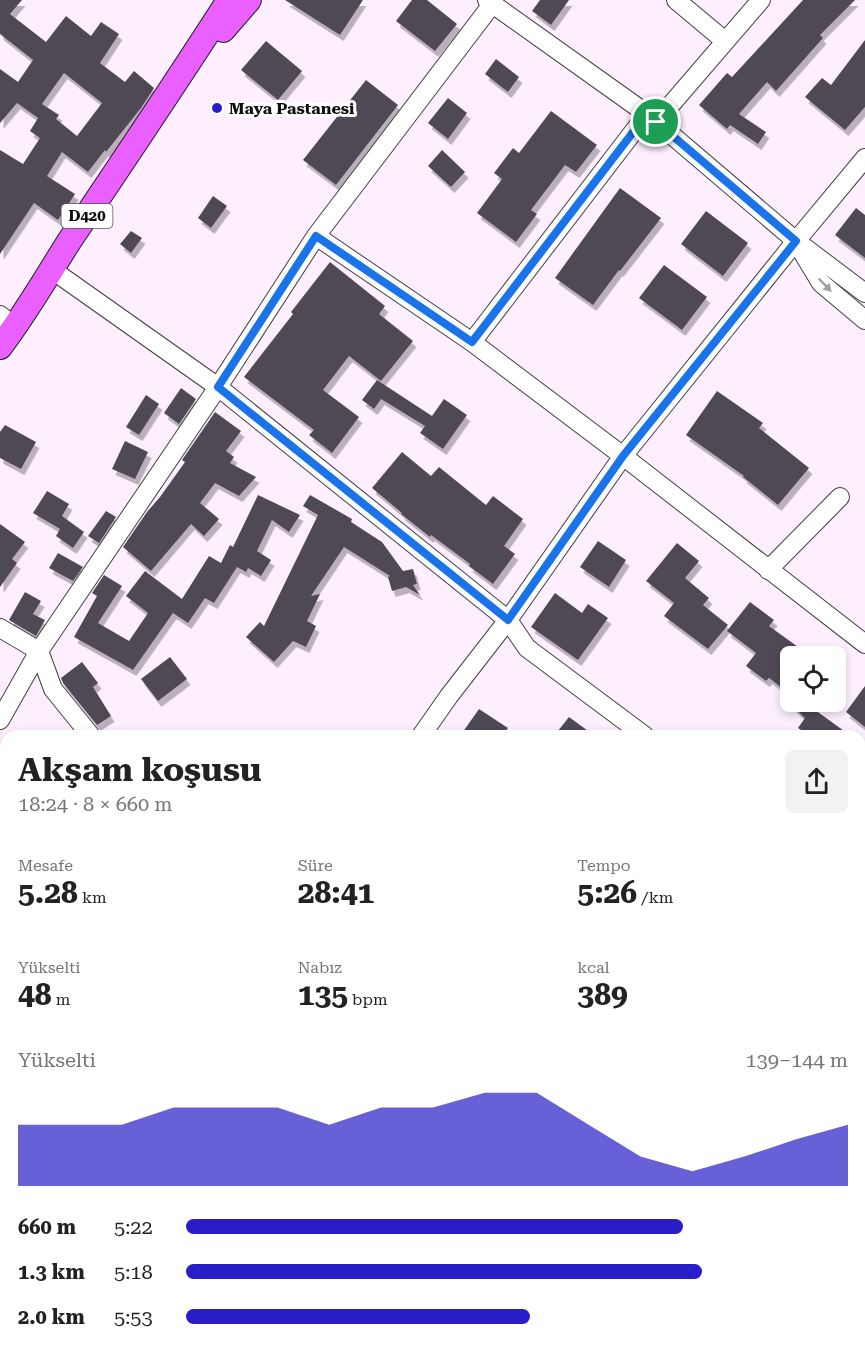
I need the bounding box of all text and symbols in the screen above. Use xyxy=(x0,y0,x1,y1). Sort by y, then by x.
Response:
pin xyxy=(630,96,681,147)
place label: Maya Pastanesi xyxy=(229,99,355,118)
marker: Maya Pastanesi xyxy=(210,101,224,115)
icon: arrive xyxy=(639,105,672,138)
road number: D420 xyxy=(62,204,112,228)
one-way arrow xyxy=(818,278,832,293)
map controls xyxy=(780,646,846,712)
button: locate xyxy=(780,646,846,712)
text: Akşam koşusu xyxy=(18,750,261,789)
button: share xyxy=(785,750,848,813)
text: 18:24 · 8 × 660 m xyxy=(18,792,173,816)
text: Mesafe xyxy=(18,856,73,875)
text: Süre xyxy=(298,856,333,875)
text: Tempo xyxy=(577,856,631,875)
text: 5.28 xyxy=(18,875,78,910)
text: 28:41 xyxy=(298,875,374,910)
text: 5:26 xyxy=(577,875,637,910)
text: km xyxy=(78,888,107,907)
text: /km xyxy=(637,888,673,907)
text: Yükselti xyxy=(18,958,80,977)
text: Nabız xyxy=(298,958,342,977)
text: kcal xyxy=(577,958,610,977)
text: 48 xyxy=(18,977,52,1012)
text: 135 xyxy=(298,977,348,1012)
text: 389 xyxy=(577,977,628,1012)
text: m xyxy=(52,990,70,1009)
text: bpm xyxy=(348,990,388,1009)
text: Yükselti xyxy=(18,1048,96,1072)
text: 139–144 m xyxy=(745,1048,848,1072)
text: 660 m xyxy=(18,1215,76,1239)
text: 5:22 xyxy=(114,1215,153,1239)
text: 1.3 km xyxy=(18,1260,85,1284)
text: 5:18 xyxy=(114,1260,153,1284)
text: 2.0 km xyxy=(18,1305,85,1329)
text: 5:53 xyxy=(114,1305,153,1329)

